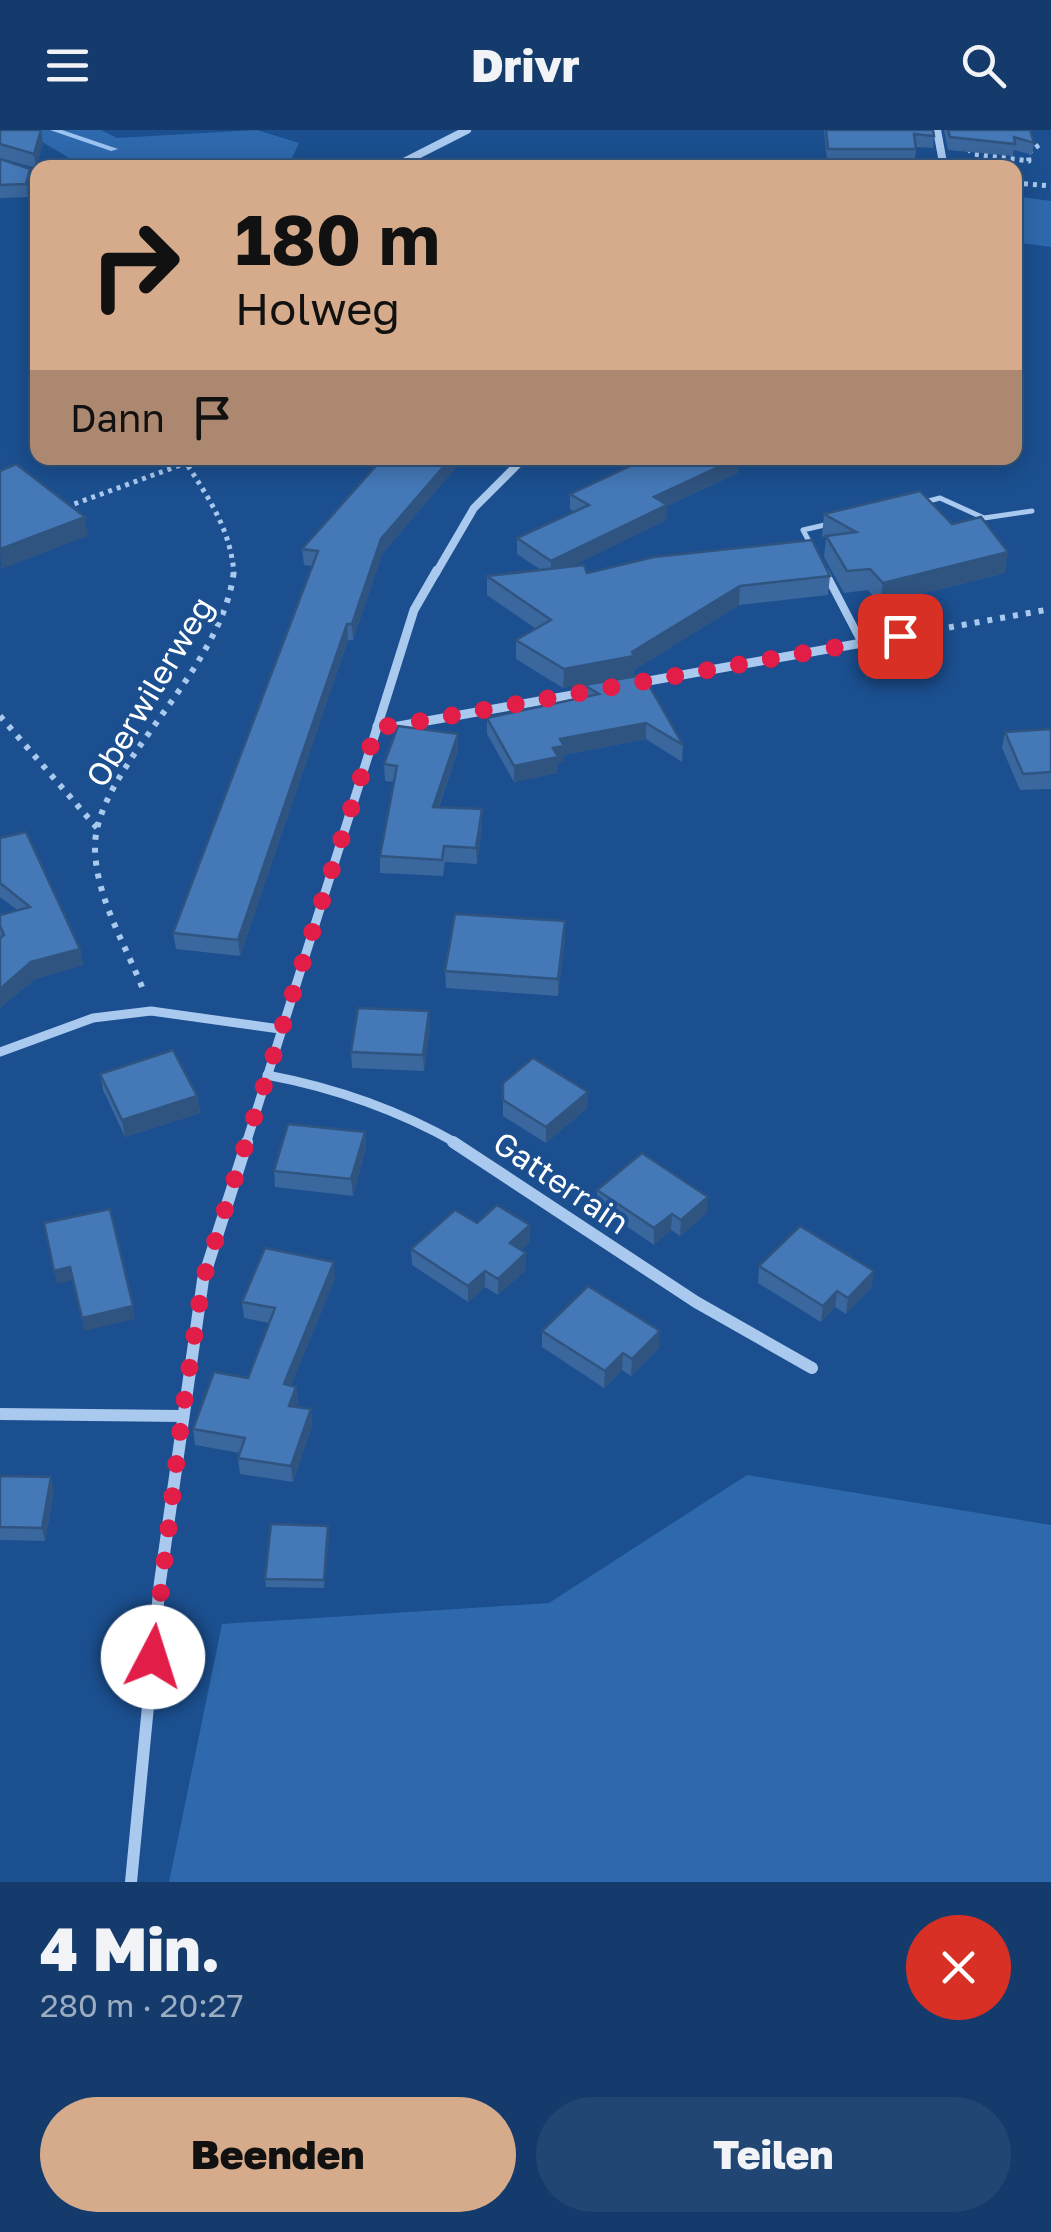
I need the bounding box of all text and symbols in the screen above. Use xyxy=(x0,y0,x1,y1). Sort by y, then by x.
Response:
icon: menu xyxy=(40,38,95,93)
text: Drivr xyxy=(471,38,580,92)
icon: search xyxy=(956,38,1011,93)
text: 180 m xyxy=(235,196,440,280)
icon: right xyxy=(70,200,200,330)
text: Holweg xyxy=(235,281,400,335)
icon: arrive xyxy=(185,390,240,445)
text: Dann xyxy=(70,395,165,440)
street label: Oberwilerweg xyxy=(77,590,221,793)
pin xyxy=(858,594,943,679)
icon: arrive xyxy=(873,609,928,664)
street label: Gatterrain xyxy=(487,1123,636,1241)
position arrow xyxy=(101,1605,205,1709)
text: 4 Min. xyxy=(40,1912,220,1984)
button: close xyxy=(906,1915,1011,2020)
text: 280 m · 20:27 xyxy=(40,1986,243,2024)
button: Beenden xyxy=(40,2097,516,2212)
button: Teilen xyxy=(536,2097,1011,2212)

